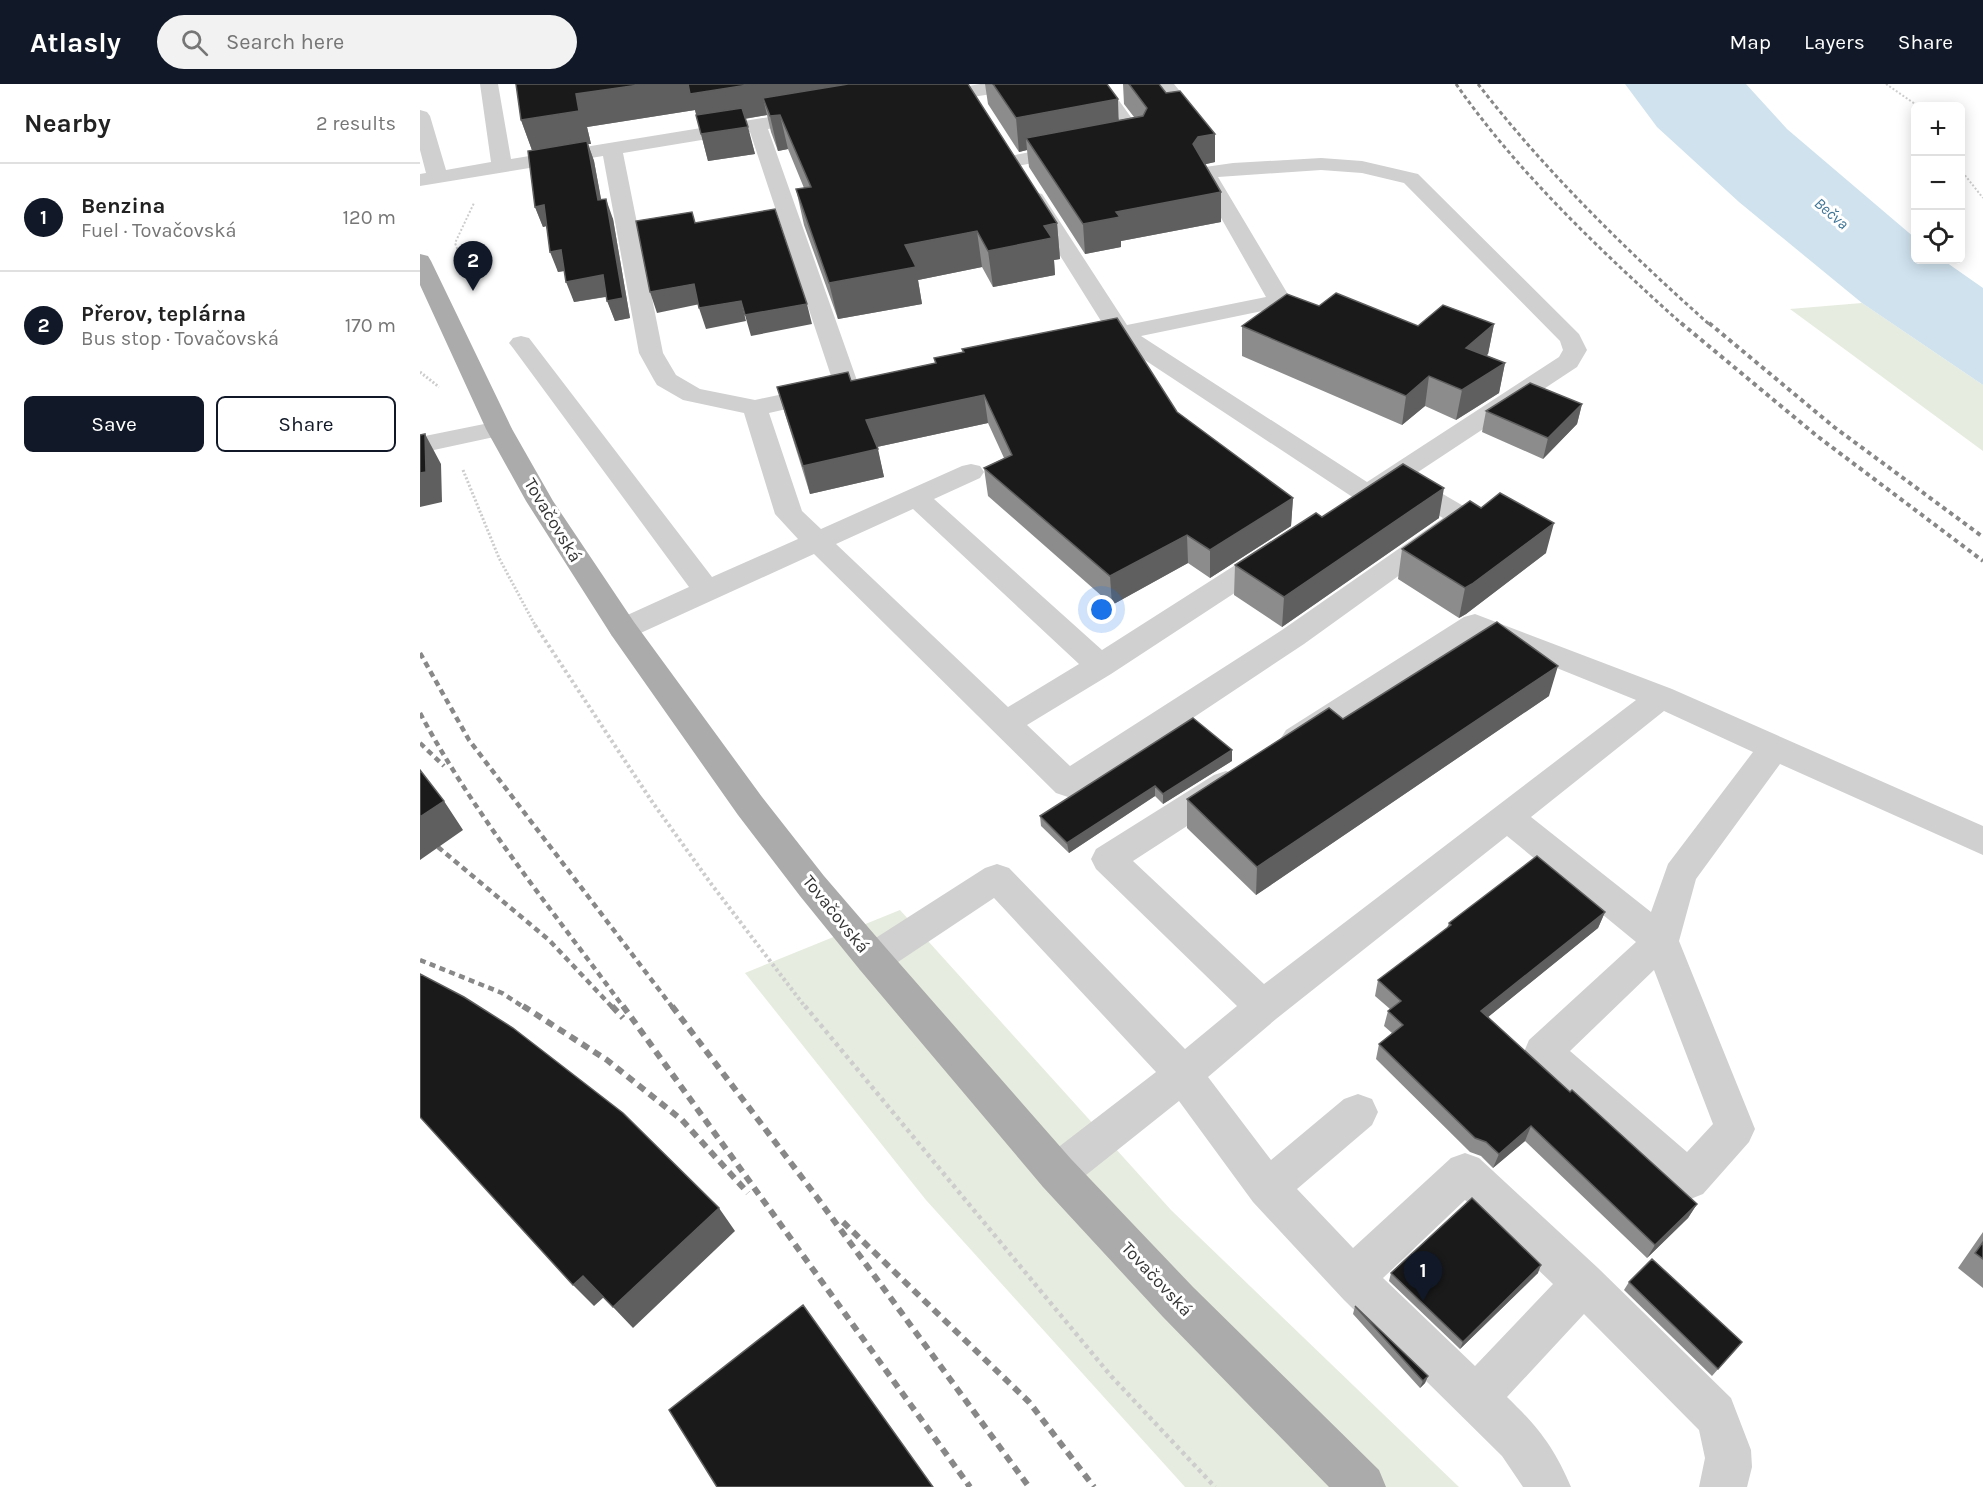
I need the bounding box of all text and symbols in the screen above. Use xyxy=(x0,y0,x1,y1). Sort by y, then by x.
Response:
search box xyxy=(157,15,577,69)
text: Atlasly xyxy=(30,26,121,59)
icon: search xyxy=(178,26,211,59)
text: Search here xyxy=(226,29,344,55)
text: Map xyxy=(1729,30,1771,54)
text: Layers xyxy=(1804,30,1865,54)
text: Share xyxy=(1898,30,1953,54)
map controls xyxy=(1911,102,1965,264)
button: + xyxy=(1911,102,1965,156)
text: Nearby xyxy=(24,108,111,139)
text: 2 results xyxy=(316,112,396,135)
button: − xyxy=(1911,156,1965,210)
text: Benzina xyxy=(81,193,165,219)
water label: Bečva xyxy=(1811,193,1853,233)
text: 1 xyxy=(40,206,47,229)
text: 120 m xyxy=(342,206,396,229)
button: locate xyxy=(1911,210,1965,264)
text: Fuel · Tovačovská xyxy=(81,219,237,242)
pin: 2 xyxy=(454,242,492,291)
text: Přerov, teplárna xyxy=(81,301,246,327)
text: 2 xyxy=(37,314,50,337)
text: 170 m xyxy=(345,314,396,337)
text: Bus stop · Tovačovská xyxy=(81,327,279,350)
button: Save xyxy=(24,396,204,452)
button: Share xyxy=(216,396,396,452)
street label: Tovačovská xyxy=(519,474,587,566)
your location xyxy=(1087,595,1116,624)
street label: Tovačovská xyxy=(798,871,874,957)
street label: Tovačovská xyxy=(1117,1237,1197,1321)
pin: 1 xyxy=(1404,1252,1442,1301)

